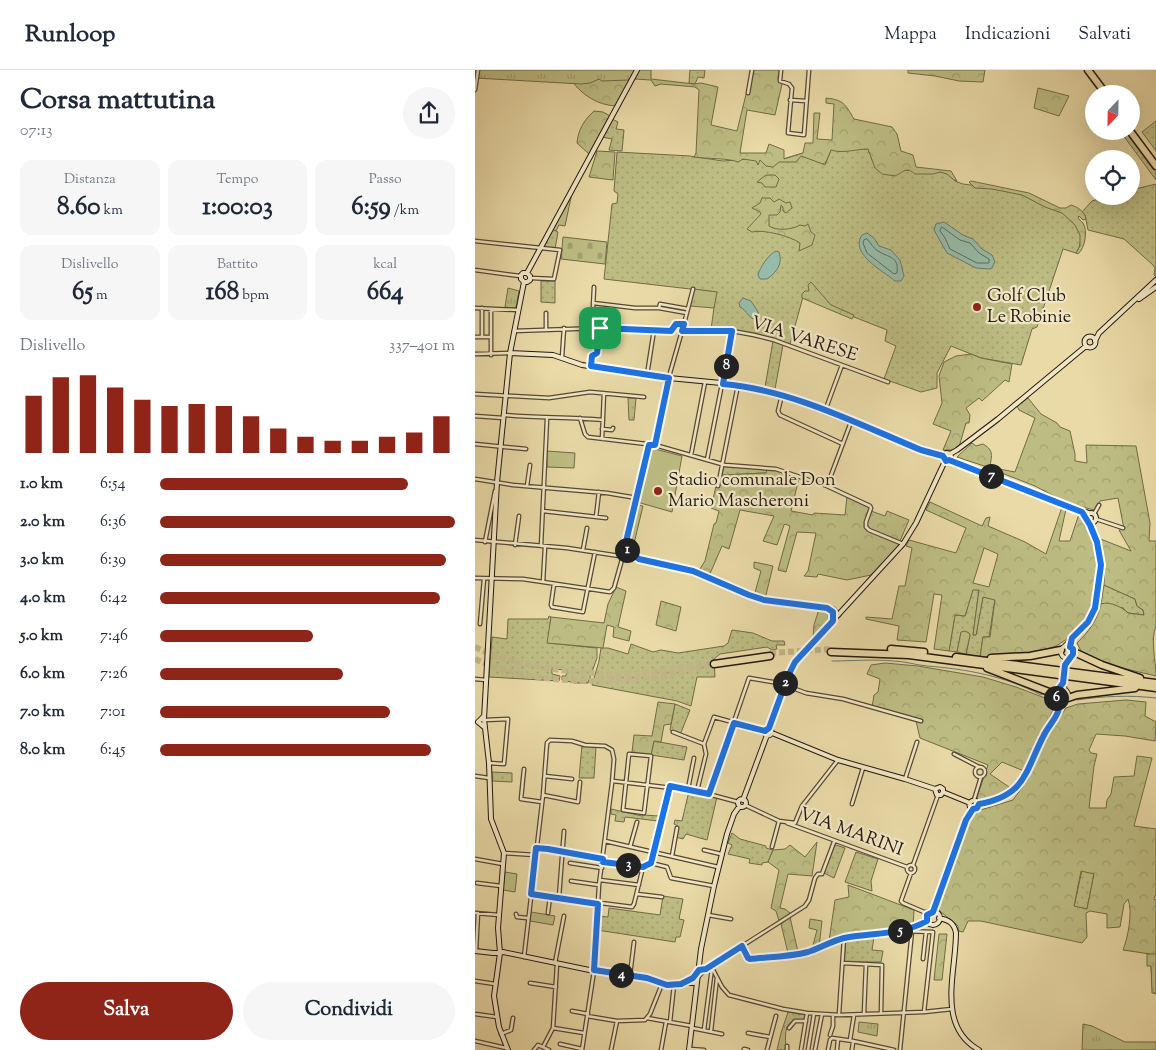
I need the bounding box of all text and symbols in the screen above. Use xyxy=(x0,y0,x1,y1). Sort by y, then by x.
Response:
text: Runloop xyxy=(25,18,115,52)
text: Mappa xyxy=(884,22,937,48)
text: Indicazioni xyxy=(965,22,1050,48)
text: Salvati xyxy=(1078,22,1131,48)
text: Corsa mattutina xyxy=(20,81,216,121)
north arrow xyxy=(1085,85,1140,140)
map controls xyxy=(1085,85,1140,205)
button: share xyxy=(403,87,455,139)
text: 07:13 xyxy=(20,120,53,143)
button: locate xyxy=(1085,150,1140,205)
text: Distanza xyxy=(64,170,116,190)
text: Tempo xyxy=(216,170,258,190)
text: Passo xyxy=(369,170,402,190)
text: 8.60 xyxy=(57,190,101,226)
text: 1:00:03 xyxy=(202,190,273,226)
text: 6:59 xyxy=(351,190,391,226)
text: km xyxy=(101,201,123,221)
text: /km xyxy=(391,201,419,221)
text: Dislivello xyxy=(61,255,118,275)
text: Battito xyxy=(217,255,258,275)
text: kcal xyxy=(373,255,397,275)
text: 65 xyxy=(72,275,93,311)
text: 168 xyxy=(206,275,239,311)
text: 664 xyxy=(367,275,404,311)
place label: Golf Club Le Robinie xyxy=(987,284,1071,331)
text: m xyxy=(93,286,108,306)
text: bpm xyxy=(239,286,269,306)
marker: Golf Club Le Robinie xyxy=(971,301,983,313)
pin xyxy=(579,307,621,349)
street label: VIA VARESE xyxy=(747,311,861,370)
icon: arrive xyxy=(586,314,614,342)
text: Dislivello xyxy=(20,335,85,358)
text: 337–401 m xyxy=(389,335,455,358)
pin: 8 xyxy=(713,354,739,378)
text: 8 xyxy=(723,356,730,376)
pin: 7 xyxy=(979,464,1003,488)
text: 7 xyxy=(988,466,995,486)
place label: Stadio comunale Don Mario Mascheroni xyxy=(668,468,836,515)
text: 1.0 km xyxy=(20,473,63,496)
text: 6:54 xyxy=(100,473,126,496)
marker: Stadio comunale Don Mario Mascheroni xyxy=(652,485,664,497)
text: 2.0 km xyxy=(20,511,65,534)
text: 6:36 xyxy=(100,511,126,534)
pin: 1 xyxy=(615,538,639,562)
text: 1 xyxy=(625,540,630,560)
text: 3.0 km xyxy=(20,549,64,572)
text: 6:39 xyxy=(100,549,126,572)
text: 4.0 km xyxy=(20,587,66,610)
text: 6:42 xyxy=(100,587,128,610)
text: 5.0 km xyxy=(20,625,63,648)
text: 7:46 xyxy=(100,625,128,648)
text: 6.0 km xyxy=(20,663,65,686)
text: 7:26 xyxy=(100,663,128,686)
pin: 2 xyxy=(773,670,797,696)
text: 2 xyxy=(782,673,789,693)
pin: 6 xyxy=(1043,686,1069,710)
text: 6 xyxy=(1053,688,1060,708)
text: 7.0 km xyxy=(20,701,65,724)
text: 7:01 xyxy=(100,701,126,724)
text: 8.0 km xyxy=(20,739,65,762)
text: 6:45 xyxy=(100,739,126,762)
street label: VIA MARINI xyxy=(795,802,907,864)
pin: 3 xyxy=(615,852,641,878)
text: 3 xyxy=(626,855,631,875)
pin: 5 xyxy=(887,918,913,944)
text: 5 xyxy=(898,921,903,941)
pin: 4 xyxy=(609,962,633,988)
text: 4 xyxy=(618,965,625,985)
button: Salva xyxy=(20,982,233,1040)
button: Condividi xyxy=(243,982,455,1040)

